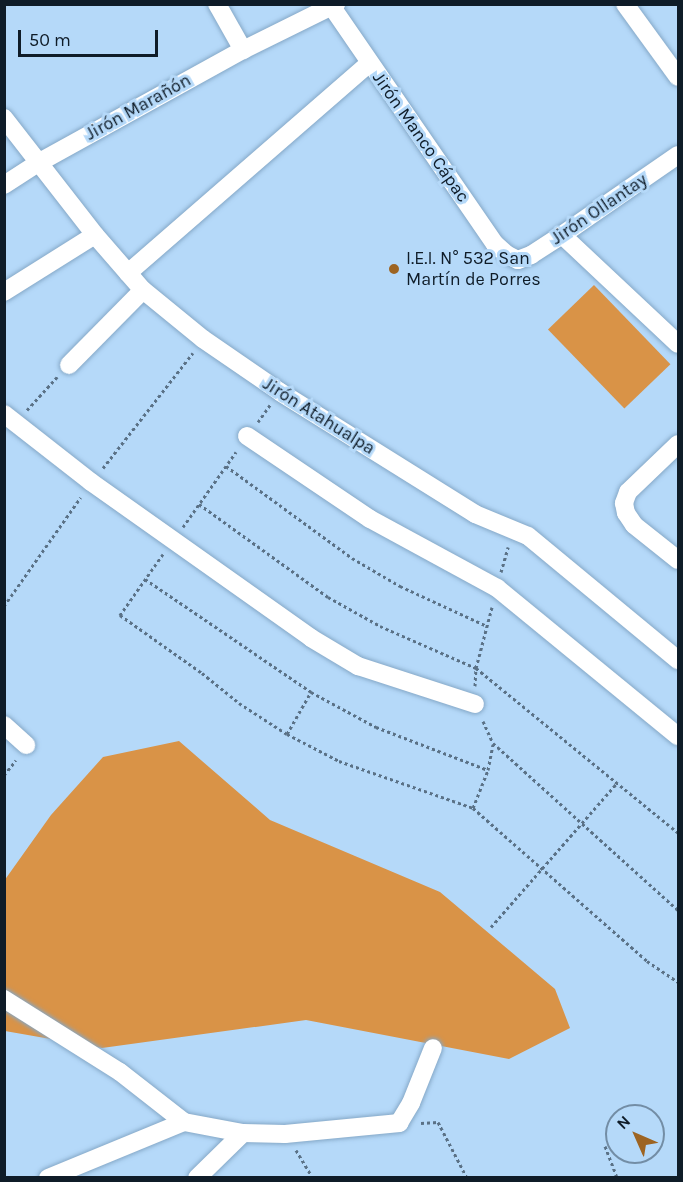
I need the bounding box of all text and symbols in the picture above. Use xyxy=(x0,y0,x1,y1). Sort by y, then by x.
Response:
scale bar xyxy=(21,18,160,56)
text: 50 m xyxy=(29,29,71,51)
street label: Jirón Manco Cápac xyxy=(368,68,474,206)
street label: Jirón Marañón xyxy=(81,69,195,145)
street label: Jirón Ollantay xyxy=(547,169,651,249)
place label: I.E.I. N° 532 San Martín de Porres xyxy=(406,248,541,290)
marker: I.E.I. N° 532 San Martín de Porres xyxy=(387,262,401,276)
street label: Jirón Atahualpa xyxy=(259,373,379,459)
north arrow xyxy=(605,1104,665,1164)
text: N xyxy=(613,1112,634,1133)

